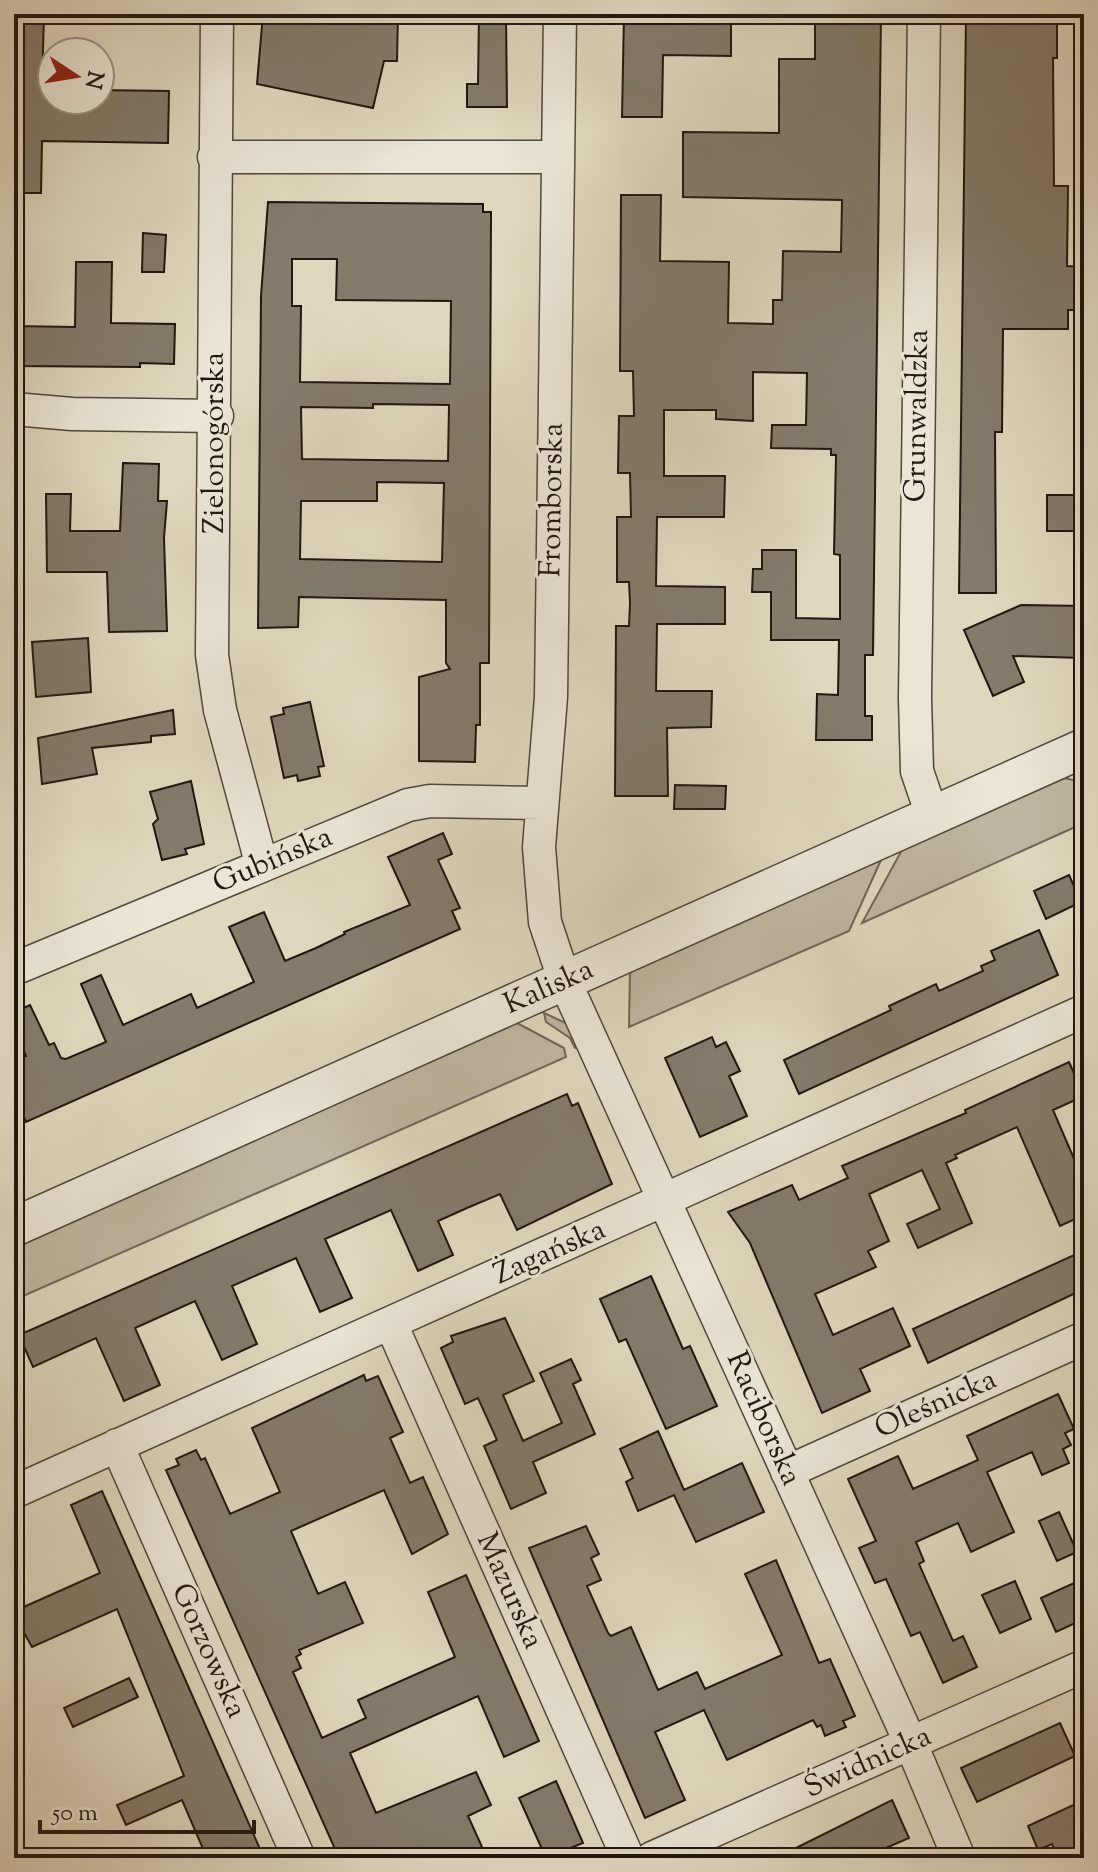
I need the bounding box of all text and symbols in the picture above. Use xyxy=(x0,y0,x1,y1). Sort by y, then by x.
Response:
north arrow xyxy=(36,36,116,116)
text: N xyxy=(75,68,110,92)
street label: Grunwaldzka xyxy=(895,329,941,503)
street label: Zielonogórska xyxy=(194,352,237,534)
street label: Fromborska xyxy=(530,422,576,578)
street label: Gubińska xyxy=(207,816,340,905)
street label: Kaliska xyxy=(497,949,601,1027)
street label: Żagańska xyxy=(487,1209,613,1297)
street label: Raciborska xyxy=(714,1345,812,1493)
street label: Oleśnicka xyxy=(868,1359,1004,1451)
street label: Mazurska xyxy=(464,1526,554,1656)
street label: Gorzowska xyxy=(159,1577,257,1725)
street label: Świdnicka xyxy=(797,1716,939,1810)
scale bar xyxy=(40,1784,254,1834)
text: 50 m xyxy=(50,1797,98,1831)

